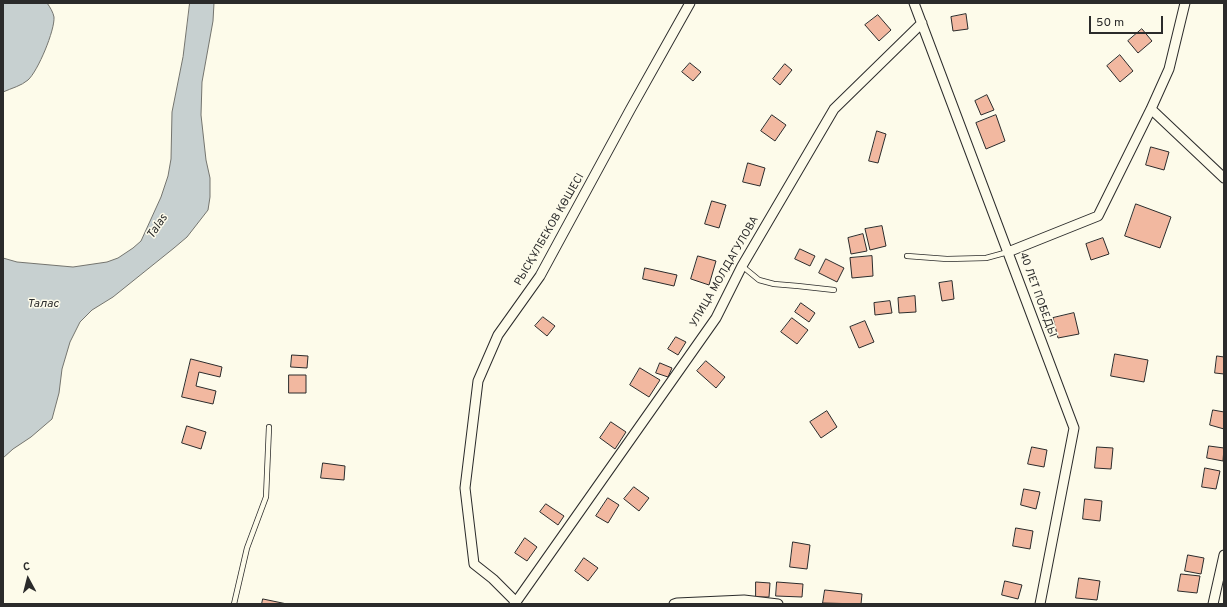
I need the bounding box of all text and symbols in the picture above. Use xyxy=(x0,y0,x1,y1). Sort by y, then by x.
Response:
scale bar xyxy=(1091,8,1165,34)
text: 50 m xyxy=(1096,15,1124,31)
street label: РЫСҚҰЛБЕКОВ КӨШЕСІ xyxy=(512,172,588,288)
water label: Talas xyxy=(145,212,171,242)
street label: УЛИЦА МОЛДАГУЛОВА xyxy=(688,214,762,330)
street label: 40 ЛЕТ ПОБЕДЫ xyxy=(1015,251,1059,339)
water label: Талас xyxy=(27,298,59,312)
north arrow xyxy=(8,559,48,599)
text: С xyxy=(22,560,31,574)

